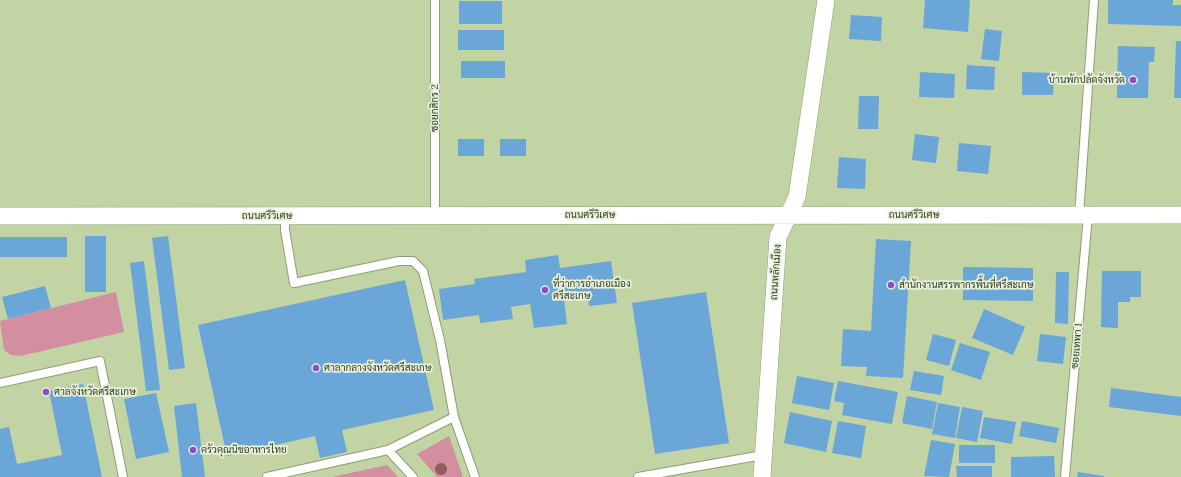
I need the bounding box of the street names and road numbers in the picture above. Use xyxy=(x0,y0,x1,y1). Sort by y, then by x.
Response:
street label: ซอยกสิกร 2 xyxy=(429,84,441,132)
street label: ถนนศรีวิเศษ xyxy=(565,209,615,221)
street label: ถนนศรีวิเศษ xyxy=(889,209,939,221)
street label: ถนนศรีวิเศษ xyxy=(242,210,292,222)
street label: ถนนหลักเมือง xyxy=(768,244,784,300)
street label: ซอยเทพา 1 xyxy=(1069,323,1085,369)

